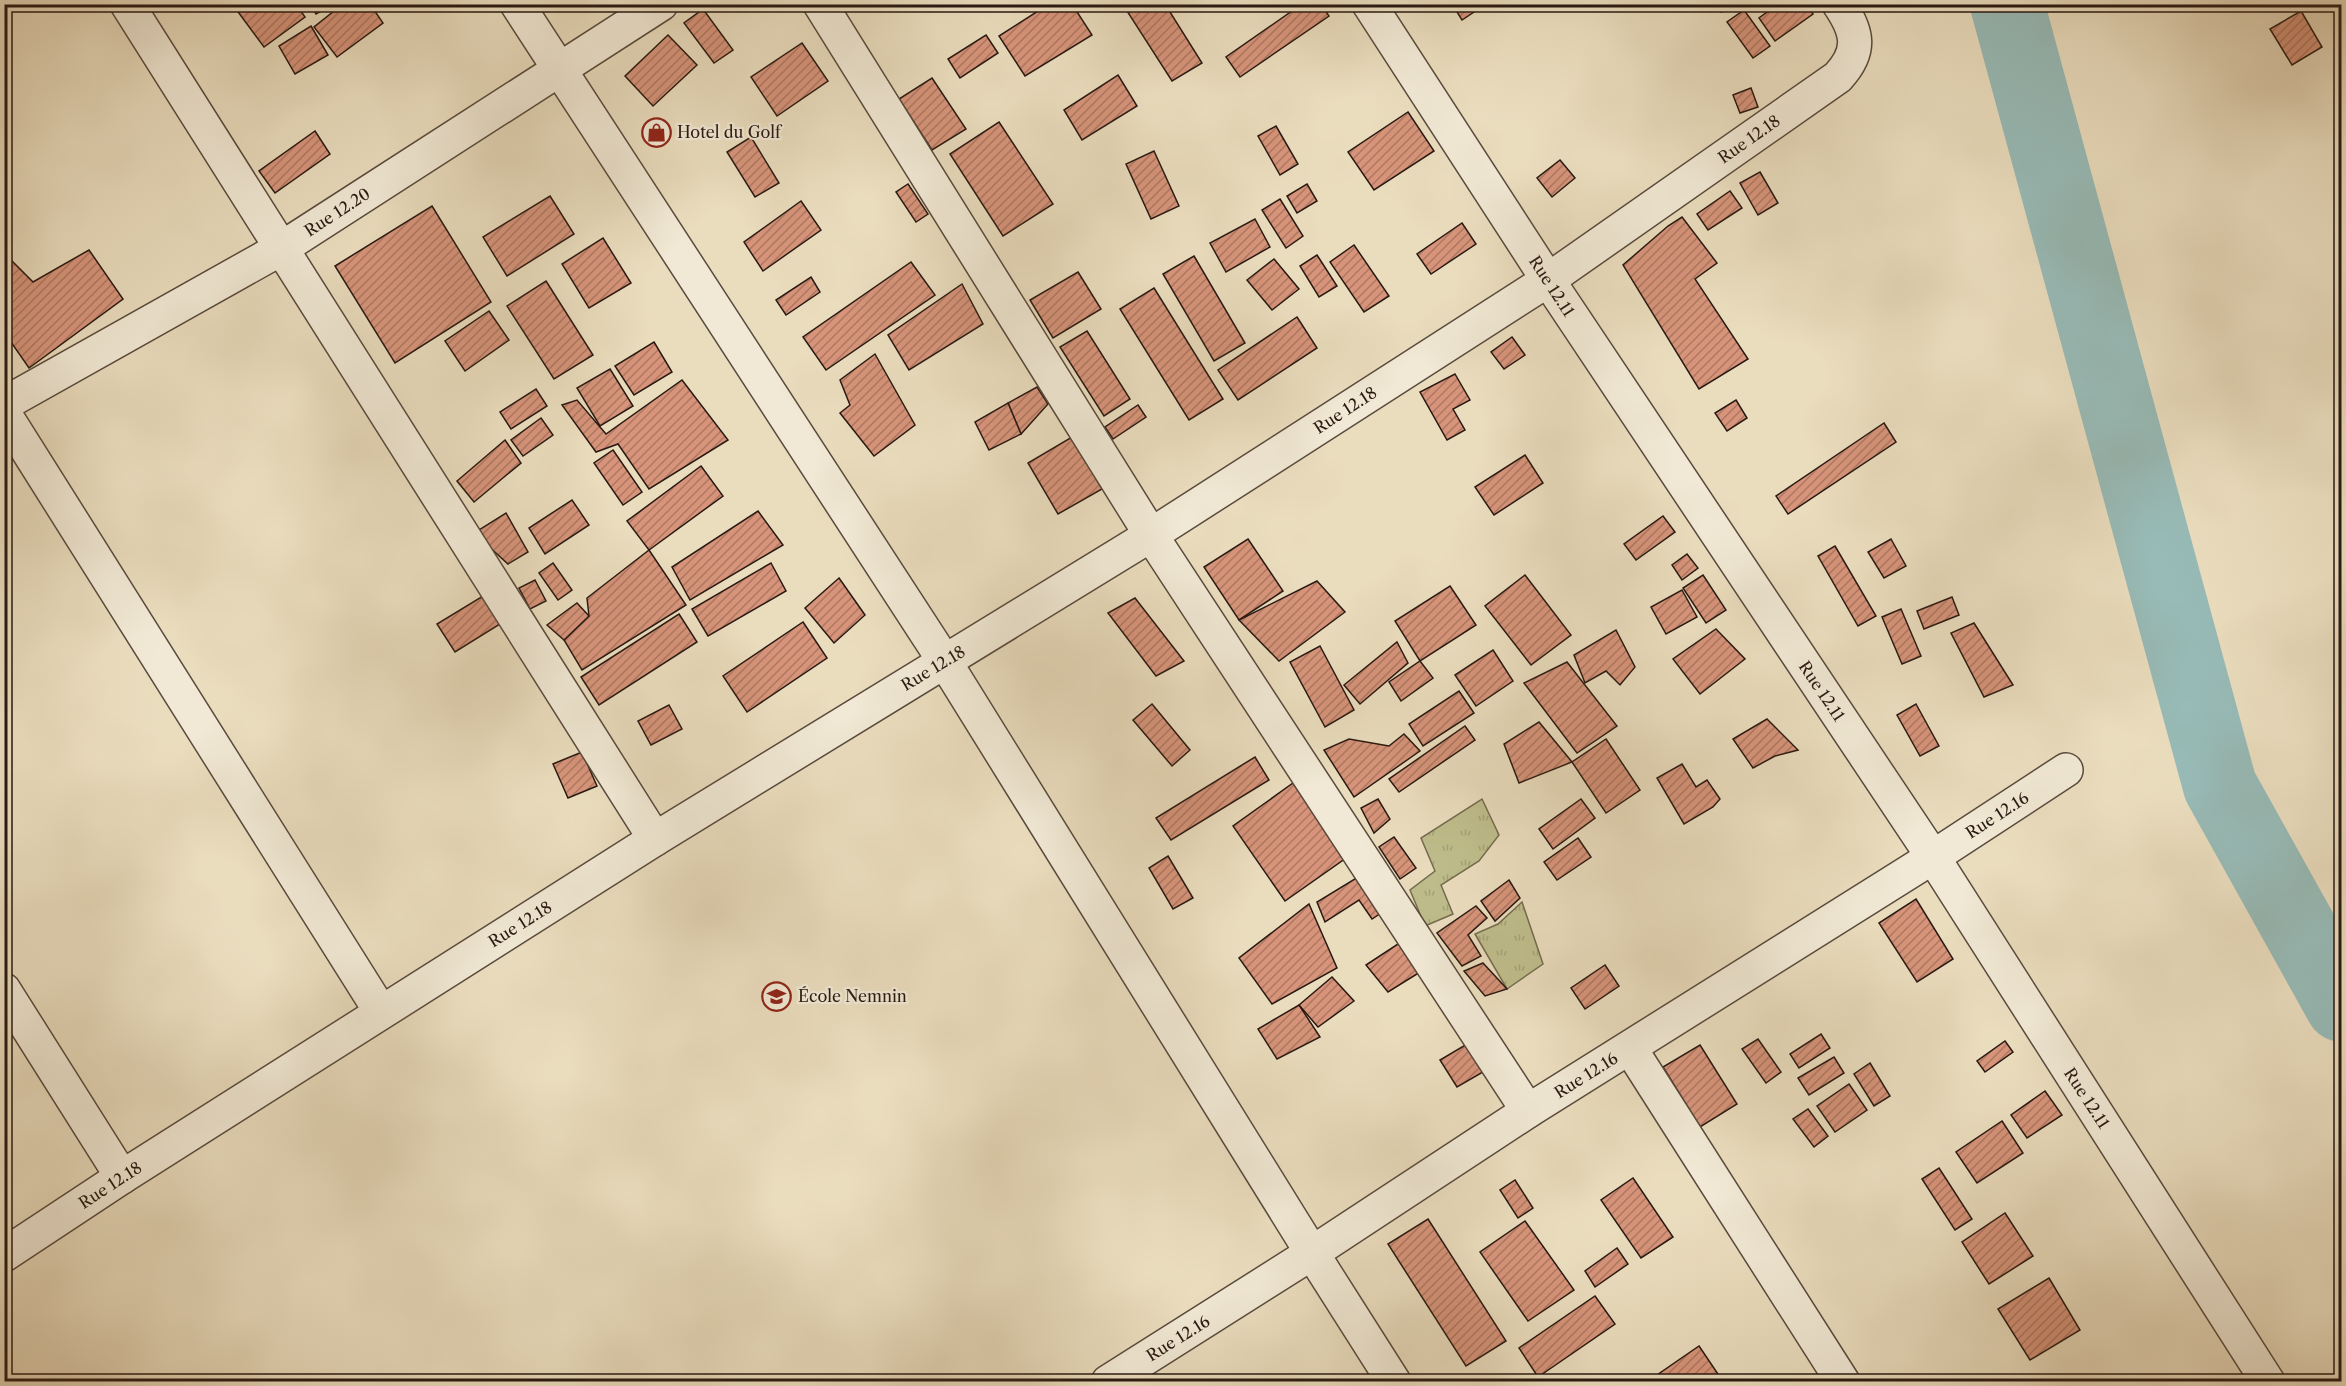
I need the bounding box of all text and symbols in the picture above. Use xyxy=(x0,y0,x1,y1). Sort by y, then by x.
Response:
street label: Rue 12.18 xyxy=(1714,110,1784,168)
shop icon: Hotel du Golf xyxy=(640,116,672,148)
place label: Hotel du Golf xyxy=(677,122,783,142)
street label: Rue 12.20 xyxy=(300,183,374,241)
street label: Rue 12.11 xyxy=(1525,252,1579,320)
street label: Rue 12.18 xyxy=(1310,382,1380,438)
street label: Rue 12.18 xyxy=(897,641,969,695)
street label: Rue 12.11 xyxy=(1795,657,1850,725)
street label: Rue 12.16 xyxy=(1962,787,2032,843)
street label: Rue 12.18 xyxy=(485,897,555,951)
school or university icon: École Nemnin xyxy=(761,980,793,1012)
place label: École Nemnin xyxy=(798,986,907,1006)
street label: Rue 12.16 xyxy=(1551,1048,1621,1102)
street label: Rue 12.11 xyxy=(2060,1064,2114,1132)
street label: Rue 12.18 xyxy=(75,1157,145,1213)
street label: Rue 12.16 xyxy=(1143,1311,1213,1365)

